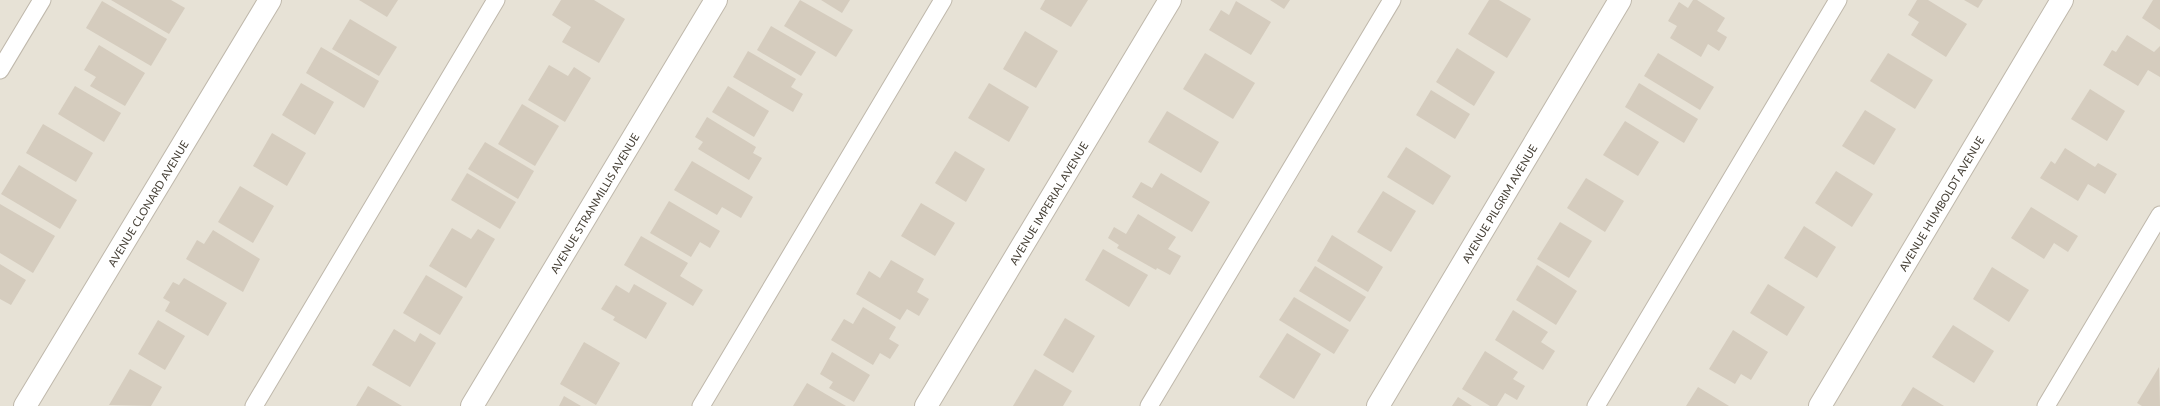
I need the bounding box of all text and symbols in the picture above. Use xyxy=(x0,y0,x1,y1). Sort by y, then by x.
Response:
street label: AVENUE STRANMILLIS AVENUE xyxy=(547,130,641,275)
street label: AVENUE HUMBOLDT AVENUE xyxy=(1896,133,1986,273)
street label: AVENUE CLONARD AVENUE xyxy=(104,138,190,268)
street label: AVENUE IMPERIAL AVENUE xyxy=(1006,139,1090,267)
street label: AVENUE PILGRIM AVENUE xyxy=(1459,142,1539,265)

